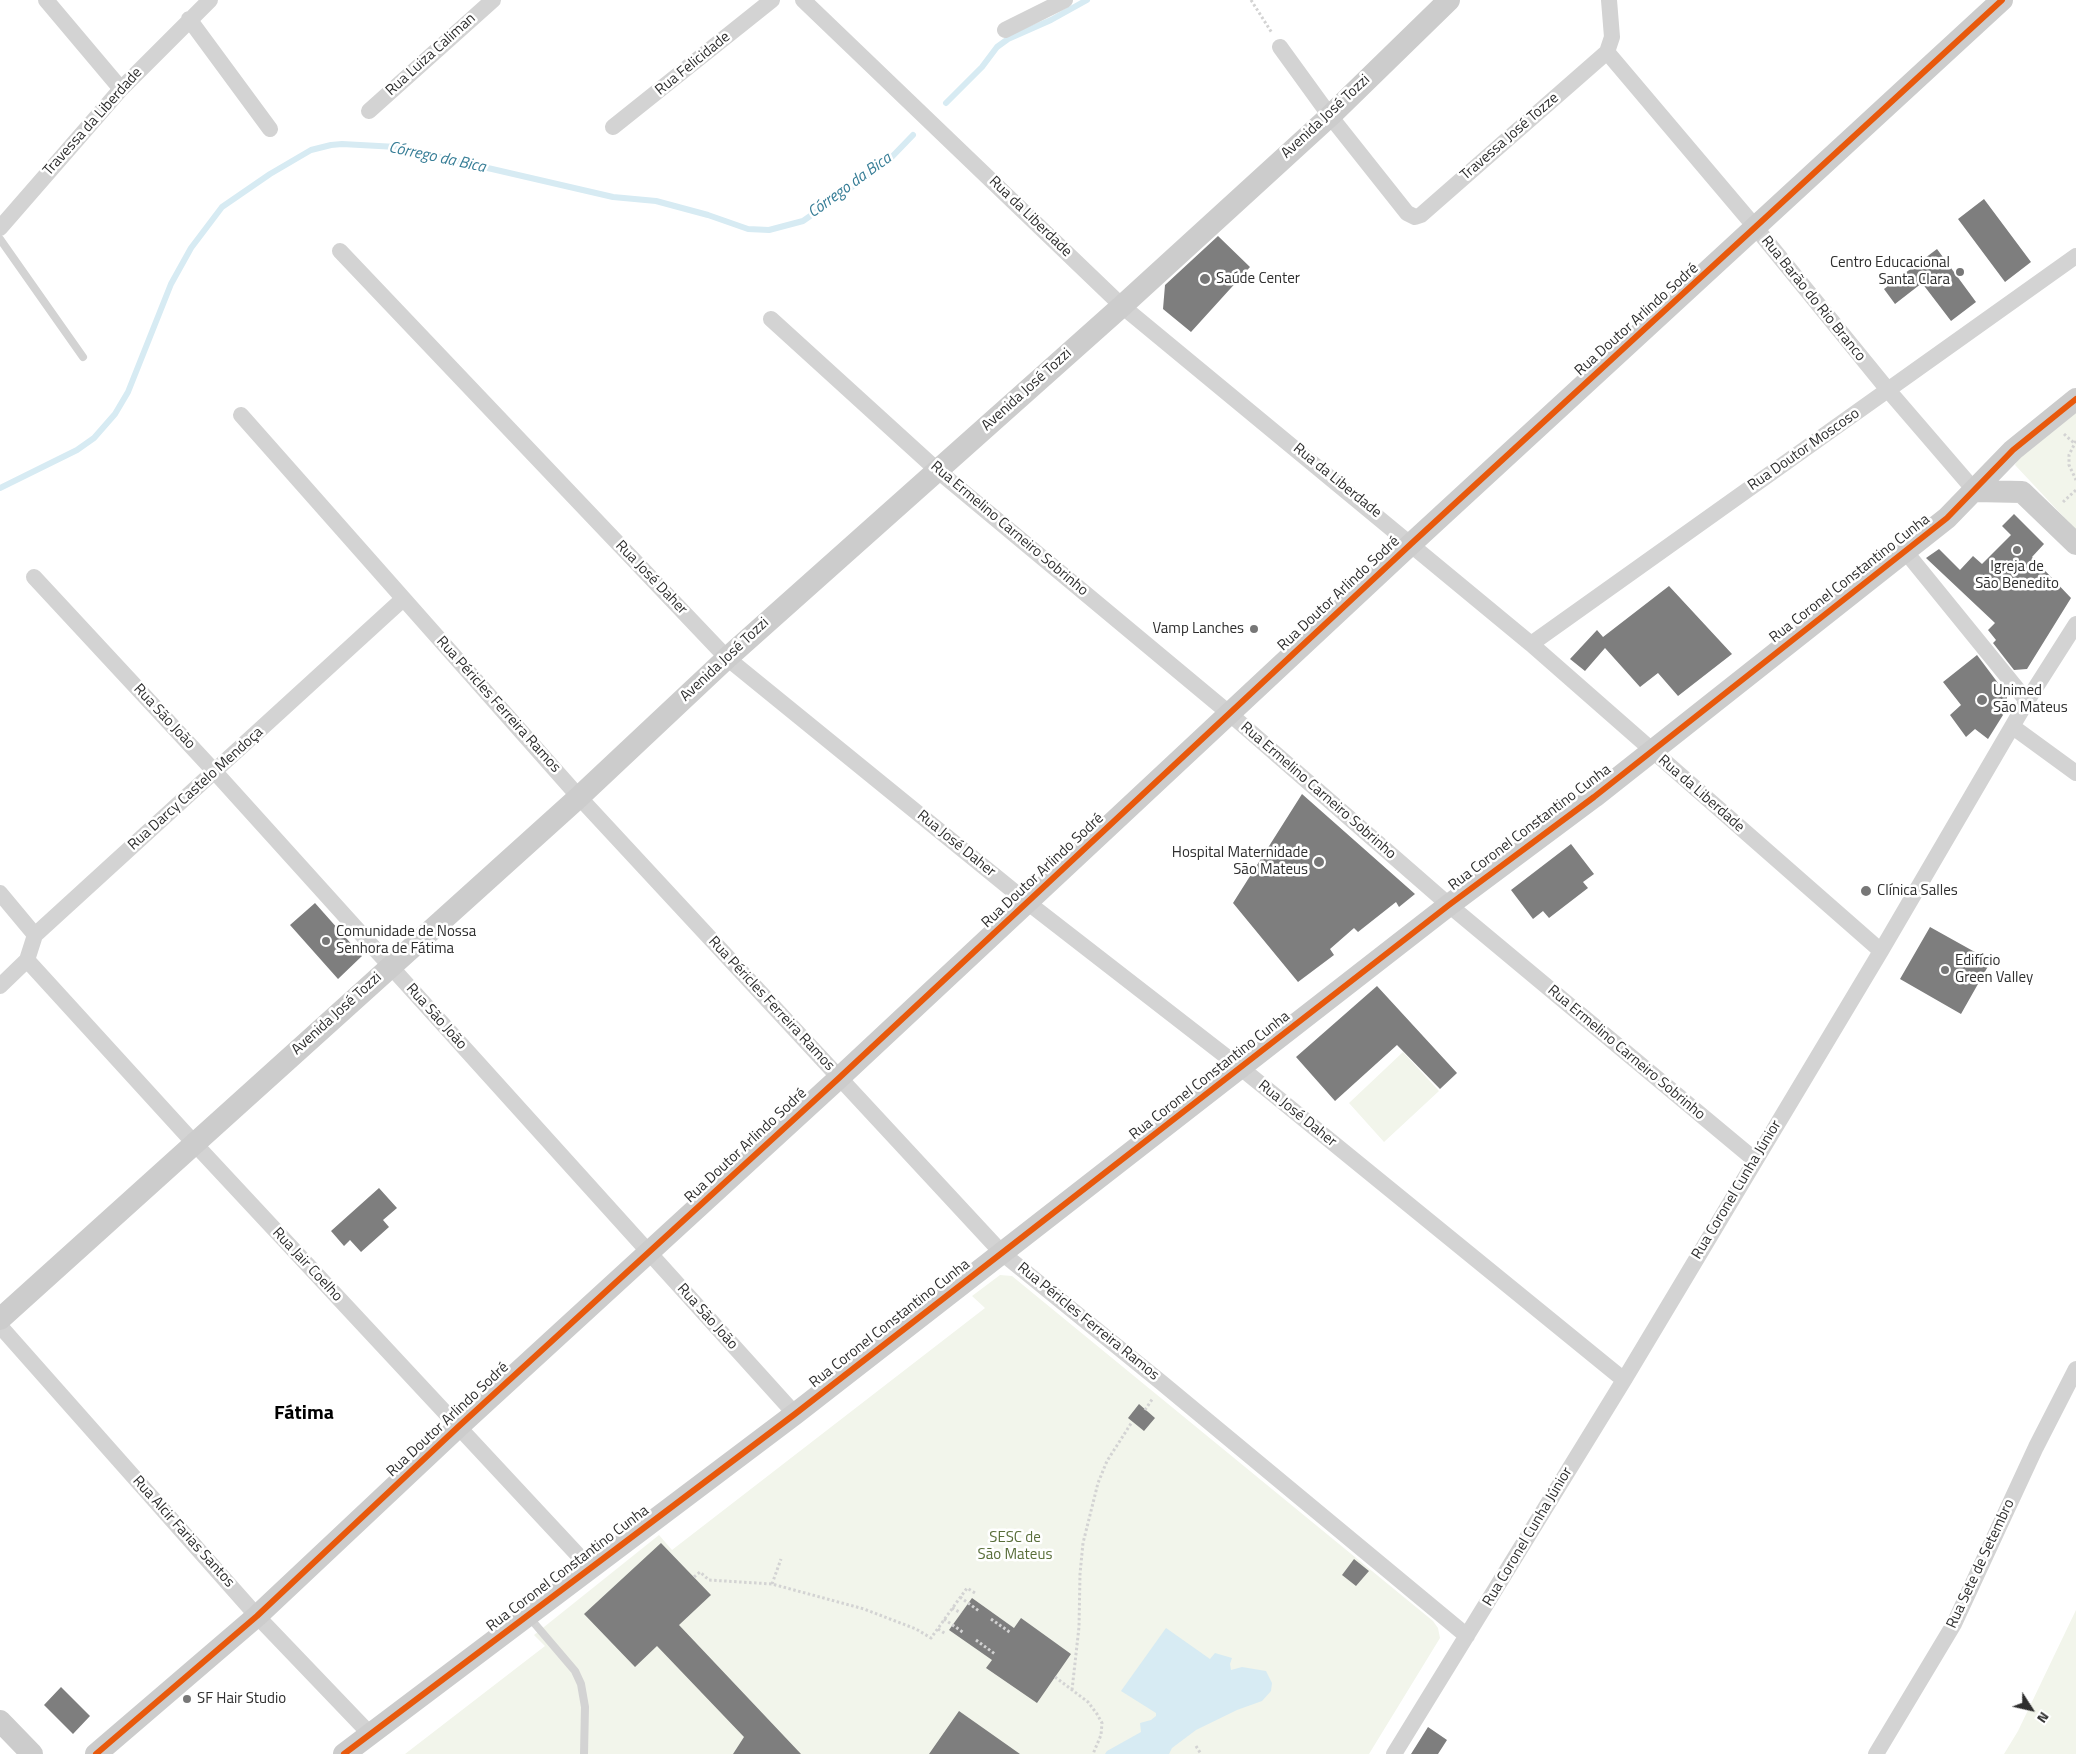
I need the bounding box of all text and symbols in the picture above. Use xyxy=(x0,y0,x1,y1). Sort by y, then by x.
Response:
street label: Rua Luiza Caliman xyxy=(382,10,480,100)
street label: Rua Felicidade xyxy=(652,28,734,100)
street label: Travessa da Liberdade xyxy=(40,64,146,180)
street label: Avenida José Tozzi xyxy=(1278,71,1374,163)
street label: Travessa José Tozze xyxy=(1457,89,1563,185)
water label: Córrego da Bica xyxy=(387,138,487,178)
water label: Córrego da Bica xyxy=(805,149,895,223)
street label: Rua da Liberdade xyxy=(985,173,1075,261)
street label: Rua Barão do Rio Branco xyxy=(1757,233,1869,365)
place label: Centro Educacional Santa Clara xyxy=(1830,254,1950,289)
street label: Rua Doutor Arlindo Sodré xyxy=(1572,260,1702,380)
marker: Centro Educacional Santa Clara xyxy=(1954,266,1966,278)
place label: Saúde Center xyxy=(1216,270,1300,288)
marker: Saúde Center xyxy=(1198,272,1212,286)
street label: Avenida José Tozzi xyxy=(978,345,1076,435)
street label: Rua Doutor Moscoso xyxy=(1745,405,1863,495)
street label: Rua da Liberdade xyxy=(1289,440,1385,522)
street label: Rua Ermelino Carneiro Sobrinho xyxy=(927,458,1091,600)
street label: Rua Coronel Constantino Cunha xyxy=(1766,511,1934,647)
street label: Rua Doutor Arlindo Sodré xyxy=(1274,533,1404,655)
street label: Rua José Daher xyxy=(611,537,691,619)
marker: Igreja de São Benedito xyxy=(2011,544,2023,556)
place label: Igreja de São Benedito xyxy=(1975,558,2059,593)
street label: Avenida José Tozzi xyxy=(677,614,773,706)
place label: Vamp Lanches xyxy=(1153,620,1244,638)
marker: Vamp Lanches xyxy=(1248,623,1260,635)
street label: Rua Péricles Ferreira Ramos xyxy=(432,633,564,777)
street label: Rua São João xyxy=(129,681,199,753)
place label: Unimed São Mateus xyxy=(1993,682,2068,717)
marker: Unimed São Mateus xyxy=(1975,693,1989,707)
street label: Rua Ermelino Carneiro Sobrinho xyxy=(1237,719,1399,863)
street label: Rua Darcy Castelo Mendoça xyxy=(125,724,267,854)
street label: Rua da Liberdade xyxy=(1654,752,1748,836)
street label: Rua Coronel Constantino Cunha xyxy=(1445,761,1615,895)
street label: Rua José Daher xyxy=(913,807,999,881)
street label: Rua Doutor Arlindo Sodré xyxy=(978,810,1108,932)
place label: Hospital Maternidade São Mateus xyxy=(1172,844,1308,879)
marker: Hospital Maternidade São Mateus xyxy=(1312,855,1326,869)
place label: Clínica Salles xyxy=(1877,882,1958,900)
marker: Clínica Salles xyxy=(1859,884,1873,898)
place label: Comunidade de Nossa Senhora de Fátima xyxy=(336,923,476,958)
street label: Rua Péricles Ferreira Ramos xyxy=(704,933,838,1075)
marker: Comunidade de Nossa Senhora de Fátima xyxy=(320,935,332,947)
place label: Edifício Green Valley xyxy=(1955,952,2033,987)
marker: Edifício Green Valley xyxy=(1939,964,1951,976)
street label: Avenida José Tozzi xyxy=(288,969,386,1059)
street label: Rua São João xyxy=(402,980,470,1054)
street label: Rua Ermelino Carneiro Sobrinho xyxy=(1544,982,1708,1124)
street label: Rua Coronel Constantino Cunha xyxy=(1126,1008,1294,1144)
street label: Rua José Daher xyxy=(1254,1077,1340,1151)
street label: Rua Doutor Arlindo Sodré xyxy=(681,1085,811,1207)
street label: Rua Coronel Cunha Júnior xyxy=(1688,1117,1786,1263)
street label: Rua Jair Coelho xyxy=(268,1224,346,1306)
street label: Rua Coronel Constantino Cunha xyxy=(806,1256,974,1392)
street label: Rua Péricles Ferreira Ramos xyxy=(1013,1259,1163,1385)
street label: Rua São João xyxy=(673,1280,741,1354)
street label: Rua Doutor Arlindo Sodré xyxy=(383,1359,513,1481)
district label: Fátima xyxy=(274,1402,334,1426)
street label: Rua Coronel Cunha Júnior xyxy=(1479,1464,1577,1610)
street label: Rua Alcir Farias Santos xyxy=(128,1473,238,1591)
street label: Rua Sete de Setembro xyxy=(1943,1497,2019,1631)
street label: Rua Coronel Constantino Cunha xyxy=(483,1502,653,1636)
park label: SESC de São Mateus xyxy=(978,1529,1052,1564)
north arrow xyxy=(2006,1684,2056,1734)
place label: SF Hair Studio xyxy=(197,1690,286,1708)
marker: SF Hair Studio xyxy=(181,1693,193,1705)
text: N xyxy=(2032,1708,2055,1728)

